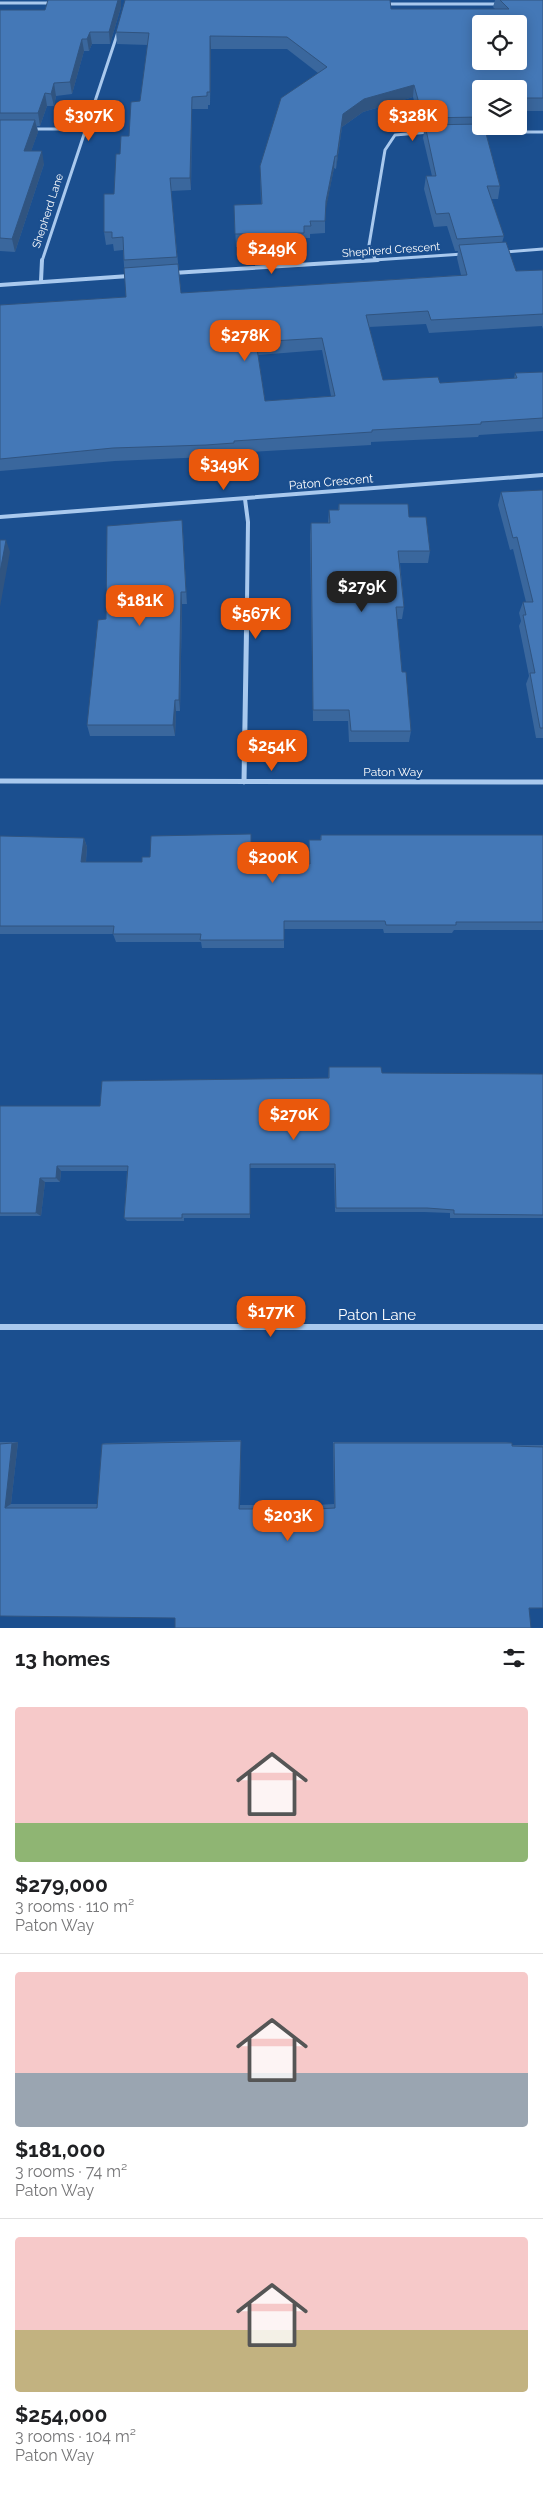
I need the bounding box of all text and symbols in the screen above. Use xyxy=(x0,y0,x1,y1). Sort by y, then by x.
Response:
map controls xyxy=(472,15,527,135)
button: locate xyxy=(472,15,527,70)
button: layers xyxy=(472,80,527,135)
pin: $307K xyxy=(54,100,124,142)
pin: $328K xyxy=(378,100,448,142)
text: $307K xyxy=(65,106,113,125)
text: $328K xyxy=(389,106,437,125)
street label: Shepherd Lane xyxy=(30,171,66,250)
pin: $249K xyxy=(237,232,307,275)
text: $249K xyxy=(248,239,296,258)
street label: Shepherd Crescent xyxy=(342,240,441,260)
pin: $278K xyxy=(210,320,280,362)
text: $278K xyxy=(221,326,269,345)
pin: $349K xyxy=(189,448,259,491)
text: $349K xyxy=(200,455,248,474)
street label: Paton Crescent xyxy=(288,471,374,493)
pin: $279K xyxy=(327,570,397,613)
text: $279K xyxy=(338,577,386,596)
pin: $181K xyxy=(105,584,175,627)
text: $181K xyxy=(117,591,163,610)
pin: $567K xyxy=(221,598,291,640)
text: $567K xyxy=(232,604,280,623)
pin: $254K xyxy=(237,730,307,772)
text: $254K xyxy=(248,736,296,755)
street label: Paton Way xyxy=(363,765,423,779)
pin: $200K xyxy=(238,842,308,884)
text: $200K xyxy=(248,848,298,867)
pin: $270K xyxy=(259,1098,329,1141)
text: $270K xyxy=(270,1105,318,1124)
pin: $177K xyxy=(236,1296,306,1338)
text: $177K xyxy=(248,1302,294,1321)
street label: Paton Lane xyxy=(338,1306,416,1324)
pin: $203K xyxy=(253,1500,323,1542)
text: $203K xyxy=(264,1506,312,1525)
icon: filters xyxy=(500,1644,528,1672)
text: 13 homes xyxy=(15,1646,110,1671)
icon: home xyxy=(227,1739,317,1829)
text: $279,000 xyxy=(15,1872,108,1897)
text: 3 rooms · 110 m² xyxy=(15,1897,134,1916)
text: Paton Way xyxy=(15,1916,94,1935)
icon: home xyxy=(227,2005,317,2095)
text: $181,000 xyxy=(15,2137,105,2162)
text: 3 rooms · 74 m² xyxy=(15,2162,127,2181)
text: Paton Way xyxy=(15,2181,94,2200)
icon: home xyxy=(227,2270,317,2360)
text: $254,000 xyxy=(15,2402,107,2427)
text: 3 rooms · 104 m² xyxy=(15,2427,136,2446)
text: Paton Way xyxy=(15,2446,94,2465)

